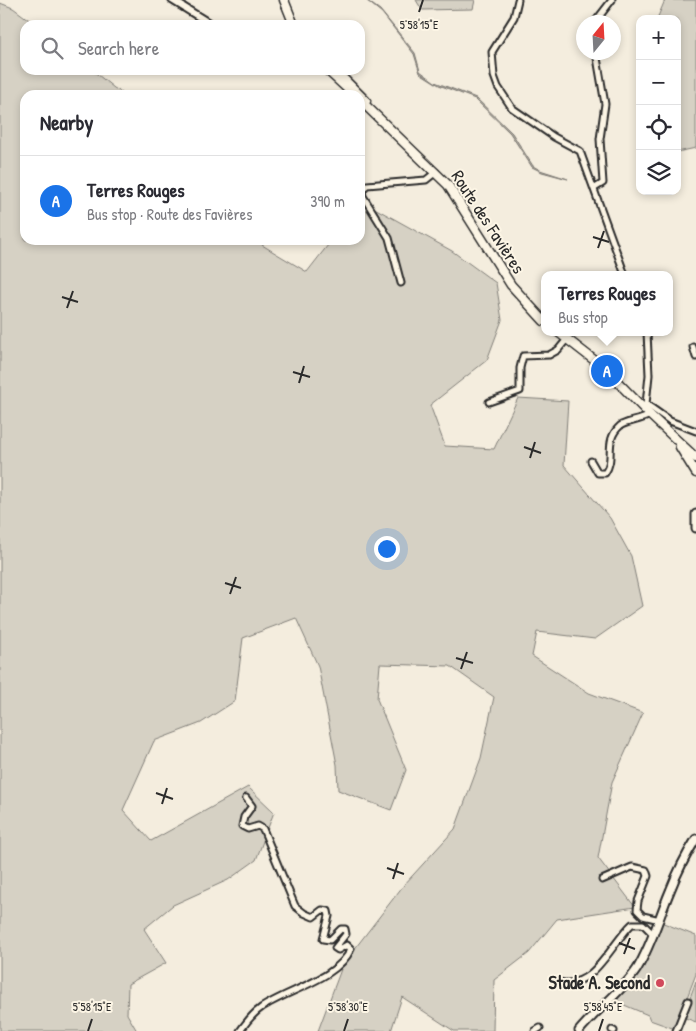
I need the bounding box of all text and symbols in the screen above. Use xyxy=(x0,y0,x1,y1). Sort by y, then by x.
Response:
north arrow xyxy=(576,15,621,60)
map controls xyxy=(636,15,681,195)
button: + xyxy=(636,15,681,60)
text: 5°58'15"E xyxy=(400,16,439,33)
search box xyxy=(20,20,365,75)
icon: search xyxy=(38,34,66,62)
text: Search here xyxy=(78,35,159,61)
button: − xyxy=(636,60,681,105)
button: locate xyxy=(636,105,681,150)
text: Nearby xyxy=(40,108,93,137)
button: layers xyxy=(636,150,681,195)
street label: Route des Favières xyxy=(446,165,531,278)
text: Terres Rouges xyxy=(87,177,185,203)
text: A xyxy=(52,190,60,212)
text: 390 m xyxy=(310,190,345,212)
text: Bus stop · Route des Favières xyxy=(87,203,252,225)
popup xyxy=(541,271,673,336)
text: Terres Rouges xyxy=(558,280,656,306)
text: Bus stop xyxy=(558,306,608,328)
pin: A xyxy=(591,352,623,390)
your location xyxy=(374,536,400,562)
place label: Stade A. Second xyxy=(549,970,650,995)
marker: Stade A. Second xyxy=(654,977,666,989)
text: 5°58'15"E xyxy=(73,998,112,1015)
text: 5°58'30"E xyxy=(328,998,369,1015)
text: 5°58'45"E xyxy=(584,998,623,1015)

